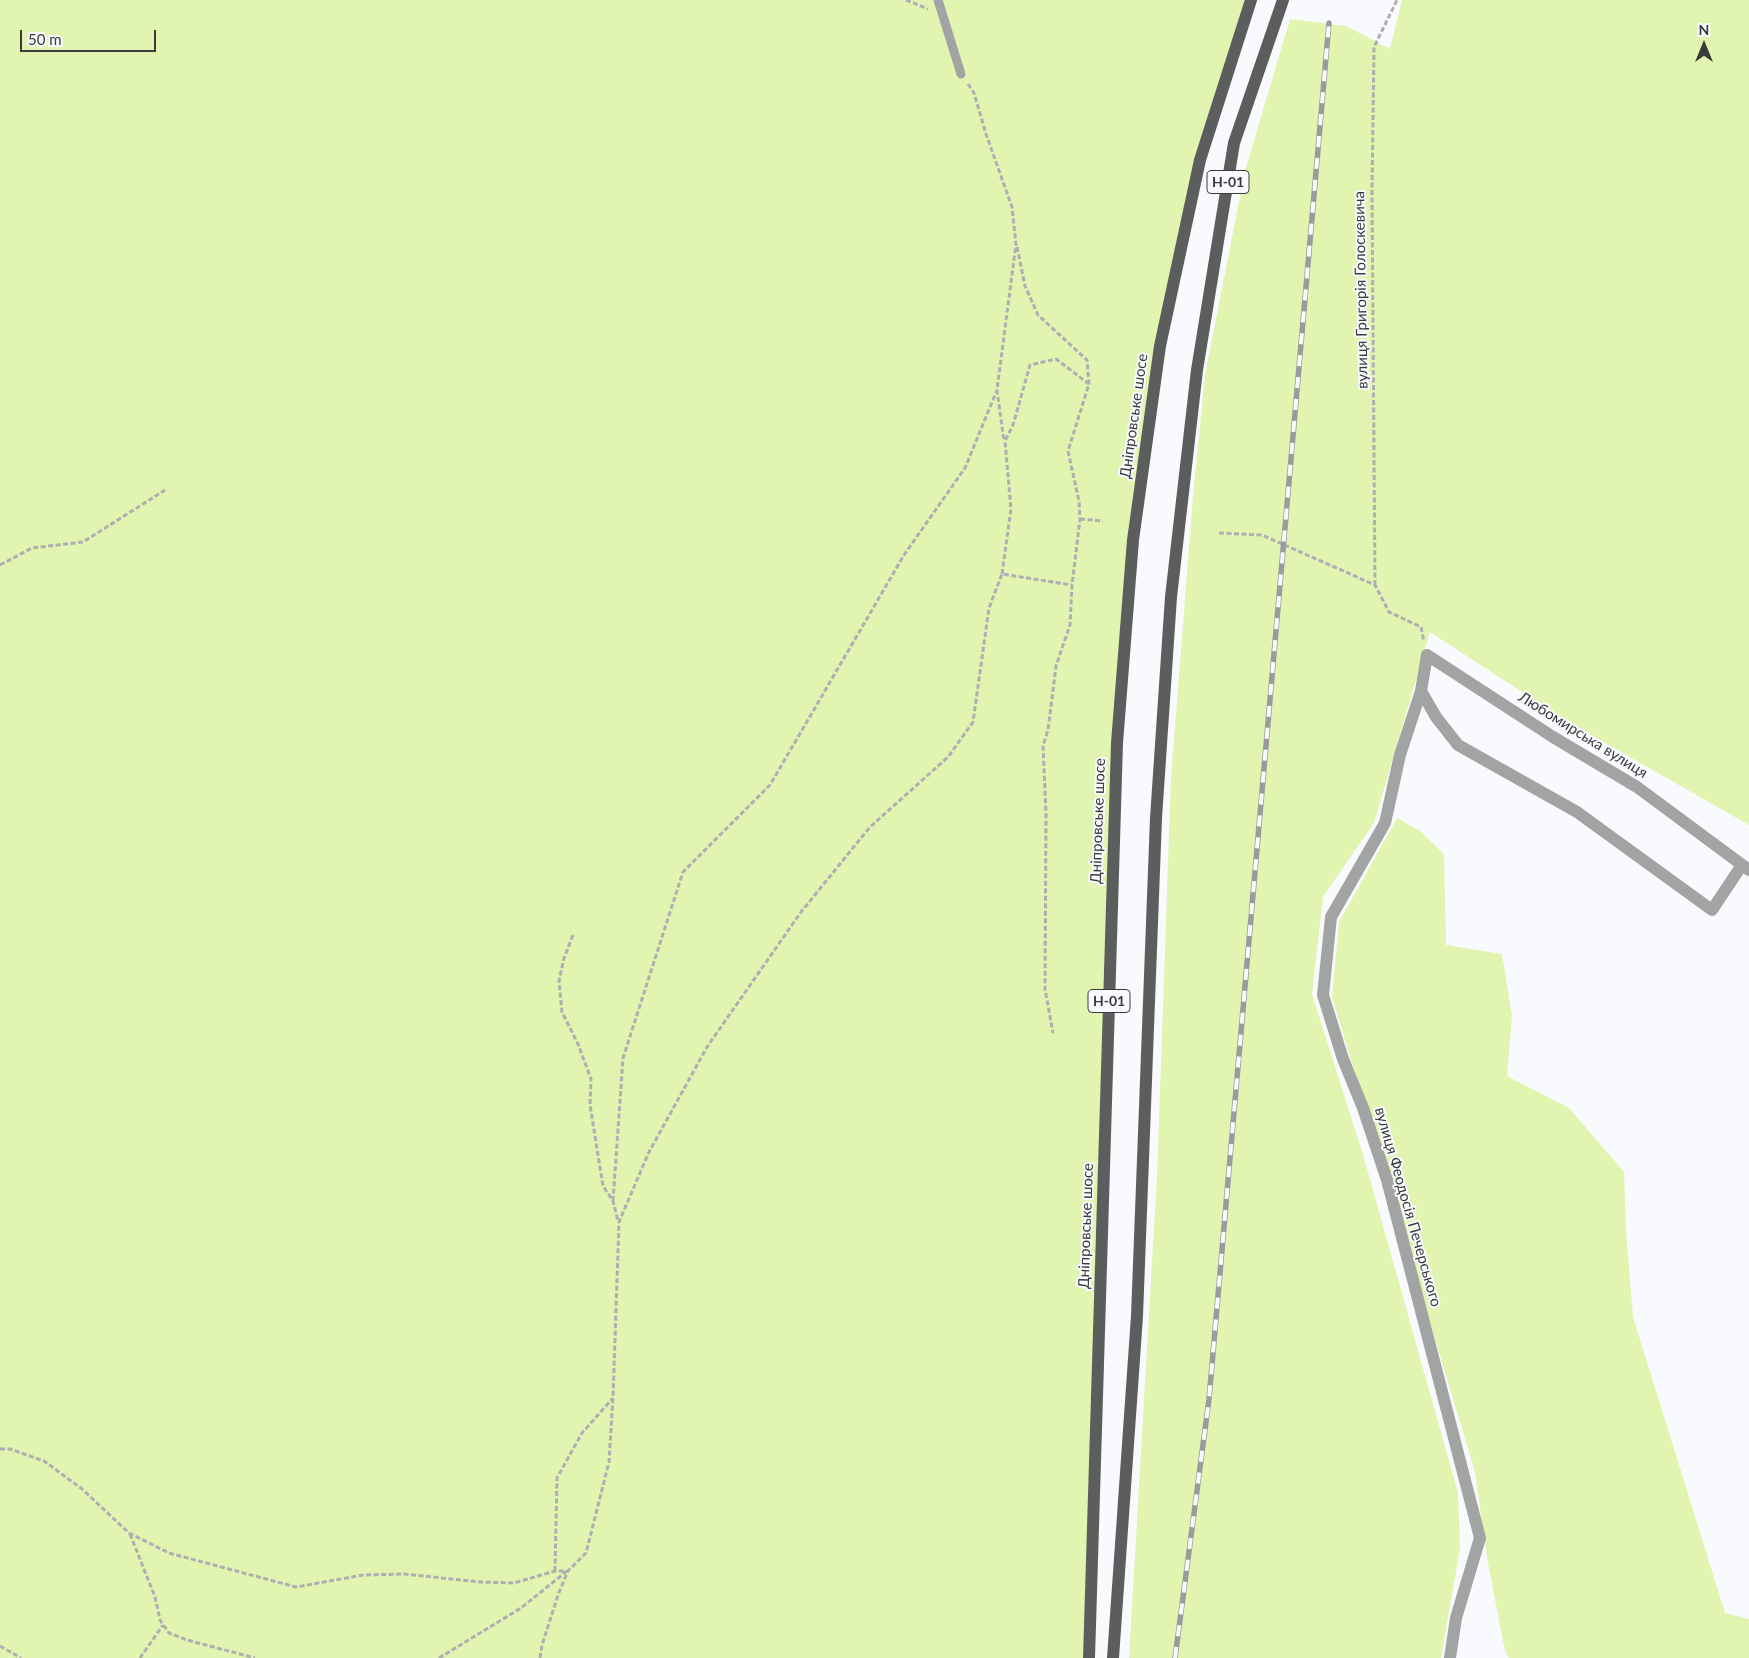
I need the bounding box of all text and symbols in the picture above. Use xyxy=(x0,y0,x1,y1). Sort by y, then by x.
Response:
scale bar xyxy=(22,20,159,52)
north arrow xyxy=(1679,20,1729,70)
text: N xyxy=(1699,21,1709,38)
text: 50 m xyxy=(28,30,62,48)
road number: Н-01 xyxy=(1207,170,1249,193)
street label: вулиця Григорія Голоскевича xyxy=(1350,191,1372,389)
street label: Дніпровське шосе xyxy=(1116,352,1152,480)
street label: Любомирська вулиця xyxy=(1515,688,1651,782)
street label: Дніпровське шосе xyxy=(1087,758,1109,884)
road number: Н-01 xyxy=(1088,989,1130,1012)
street label: вулиця Феодосія Печерського xyxy=(1371,1105,1445,1309)
street label: Дніпровське шосе xyxy=(1075,1163,1097,1289)

